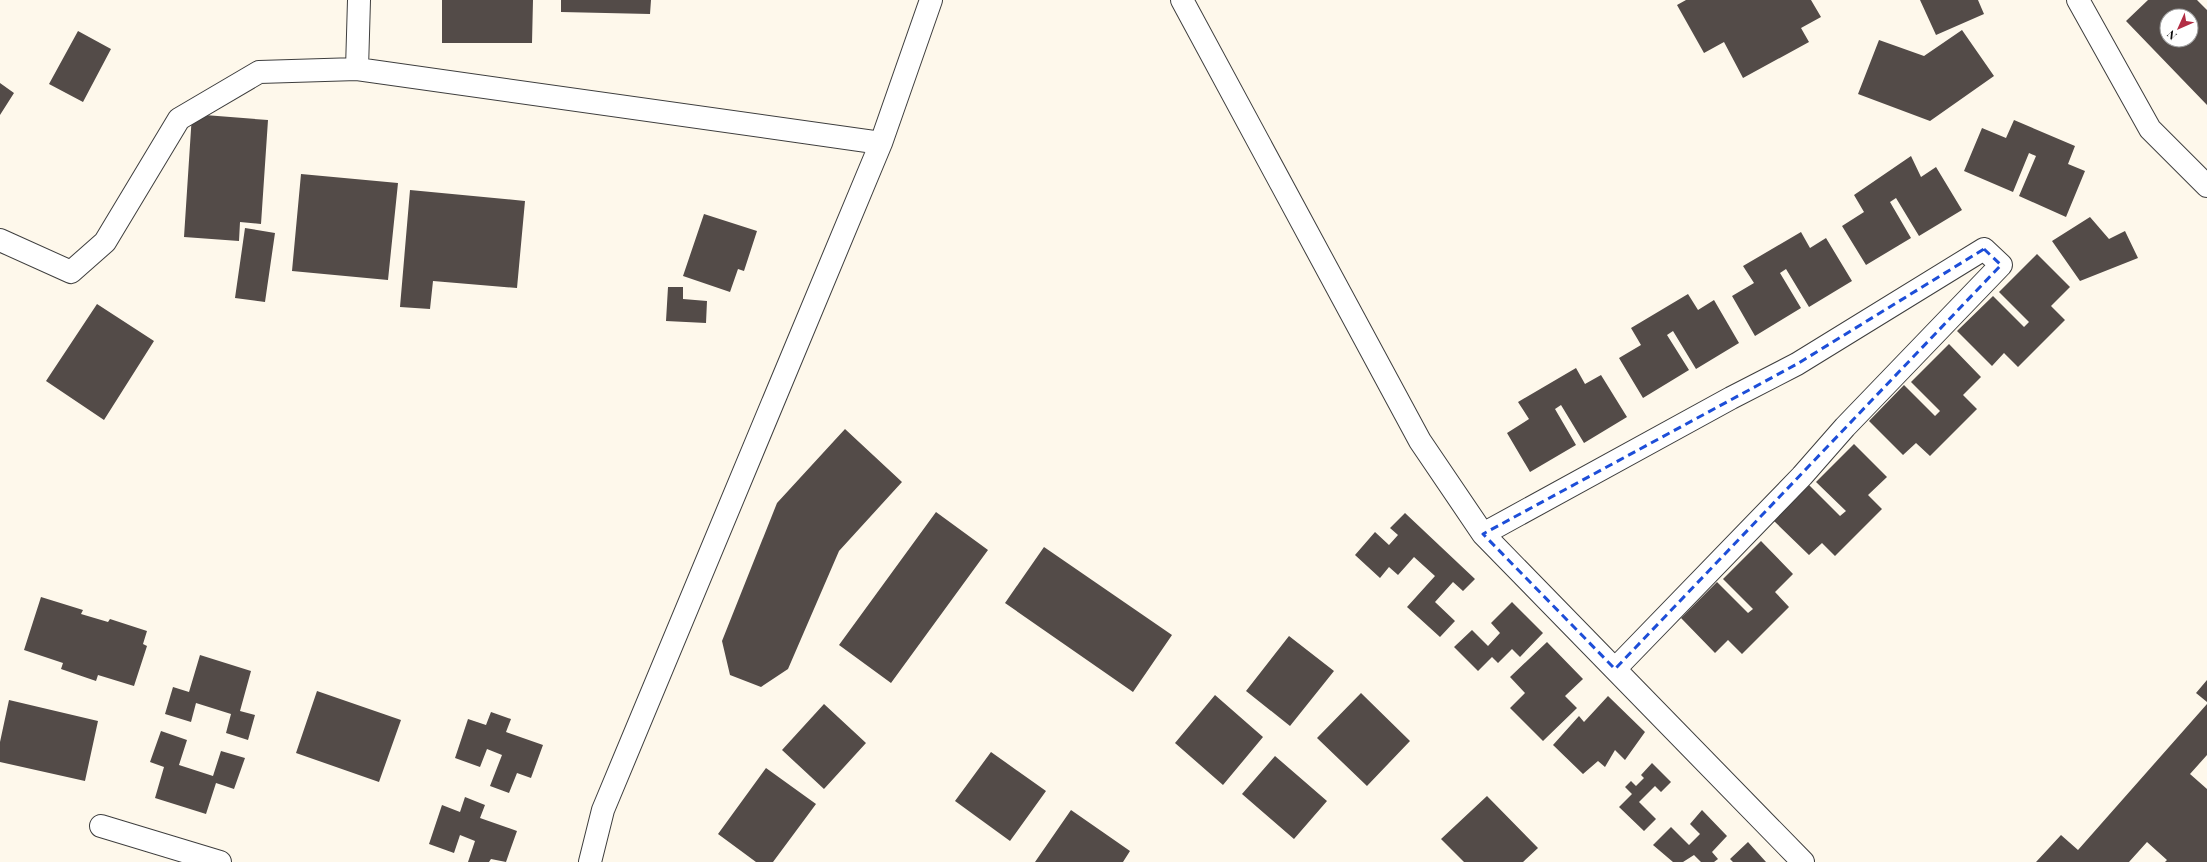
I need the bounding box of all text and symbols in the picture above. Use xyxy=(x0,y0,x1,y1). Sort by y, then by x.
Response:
north arrow xyxy=(2159,8,2199,48)
text: N xyxy=(2163,27,2180,44)

